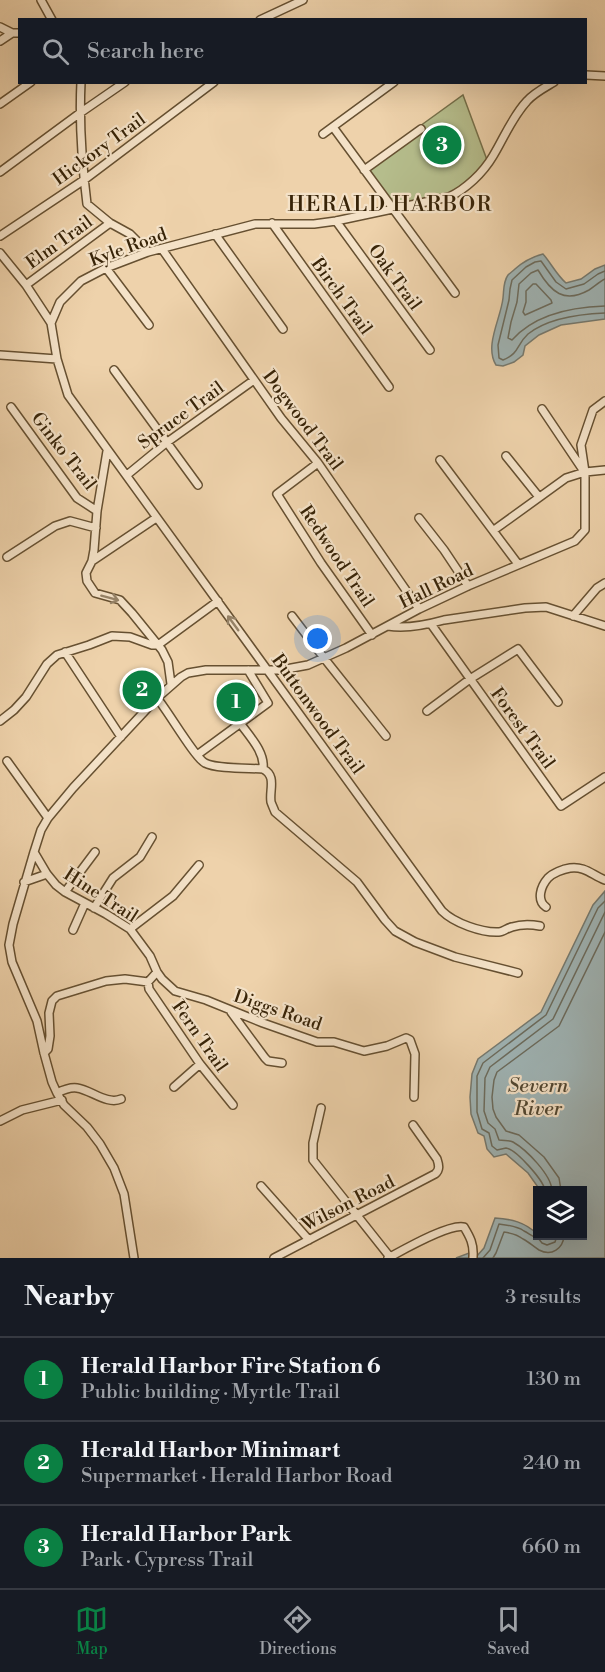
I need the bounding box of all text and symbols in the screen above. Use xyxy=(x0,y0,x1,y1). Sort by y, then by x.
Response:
search box xyxy=(18,18,587,84)
icon: search xyxy=(39,35,72,68)
text: Search here xyxy=(87,38,204,65)
street label: Hickory Trail xyxy=(48,107,151,191)
pin: 3 xyxy=(422,122,462,168)
district label: HERALD HARBOR xyxy=(287,192,493,218)
street label: Elm Trail xyxy=(21,210,98,274)
street label: Kyle Road xyxy=(86,223,171,272)
street label: Oak Trail xyxy=(363,240,427,315)
street label: Birch Trail xyxy=(305,253,378,340)
street label: Dogwood Trail xyxy=(257,366,348,476)
street label: Spruce Trail xyxy=(134,376,230,454)
street label: Ginko Trail xyxy=(26,408,102,496)
street label: Redwood Trail xyxy=(294,501,380,612)
street label: Hall Road xyxy=(395,558,478,614)
one-way arrow xyxy=(100,592,119,604)
one-way arrow xyxy=(227,615,239,631)
your location xyxy=(303,624,332,653)
street label: Buttonwood Trail xyxy=(266,649,369,779)
pin: 2 xyxy=(122,668,162,712)
pin: 1 xyxy=(216,680,256,724)
street label: Forest Trail xyxy=(485,683,560,774)
street label: Hine Trail xyxy=(59,863,143,928)
street label: Diggs Road xyxy=(231,985,326,1037)
street label: Fern Trail xyxy=(167,996,233,1077)
water label: Severn River xyxy=(508,1074,569,1122)
street label: Wilson Road xyxy=(297,1170,399,1237)
map controls xyxy=(533,1186,587,1240)
button: layers xyxy=(533,1186,587,1240)
text: Nearby xyxy=(24,1281,114,1313)
text: 3 results xyxy=(505,1285,581,1310)
text: Herald Harbor Fire Station 6 xyxy=(81,1353,381,1380)
text: 1 xyxy=(39,1367,48,1392)
text: 130 m xyxy=(526,1367,581,1392)
text: Public building · Myrtle Trail xyxy=(81,1380,340,1405)
text: Herald Harbor Minimart xyxy=(81,1437,340,1464)
text: 2 xyxy=(37,1451,50,1476)
text: 240 m xyxy=(523,1451,581,1476)
text: Supermarket · Herald Harbor Road xyxy=(81,1464,392,1489)
text: Herald Harbor Park xyxy=(81,1521,291,1548)
text: 3 xyxy=(37,1535,50,1560)
text: 660 m xyxy=(522,1535,581,1560)
text: Park · Cypress Trail xyxy=(81,1548,253,1573)
tab: Map xyxy=(75,1603,108,1659)
tab: Directions xyxy=(259,1603,337,1659)
tab: Saved xyxy=(487,1603,530,1659)

